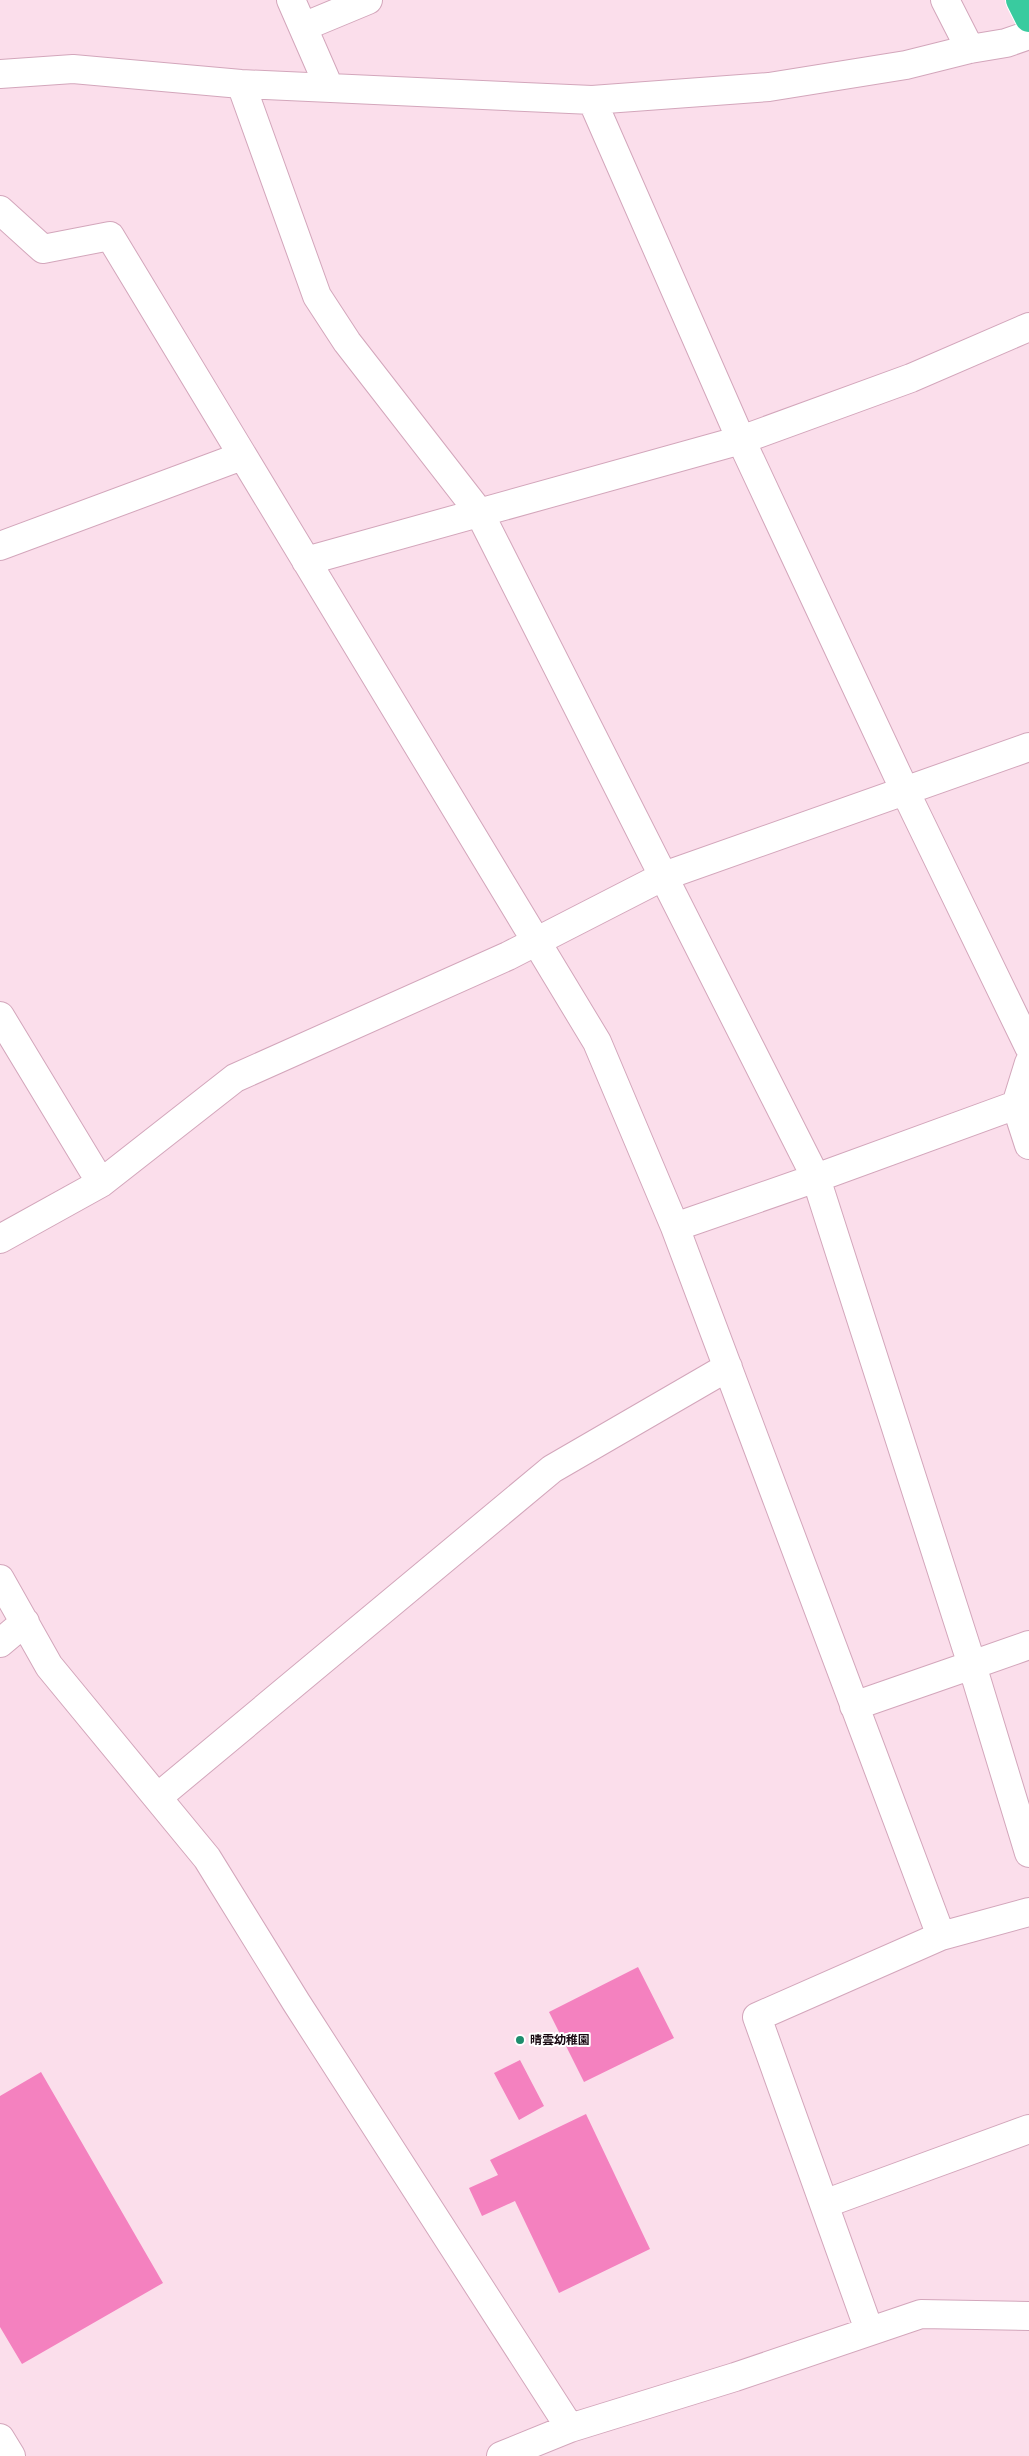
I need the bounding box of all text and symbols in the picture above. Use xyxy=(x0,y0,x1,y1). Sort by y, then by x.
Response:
place label: 晴雲幼稚園 xyxy=(530,2032,590,2048)
marker: 晴雲幼稚園 xyxy=(514,2034,526,2046)

